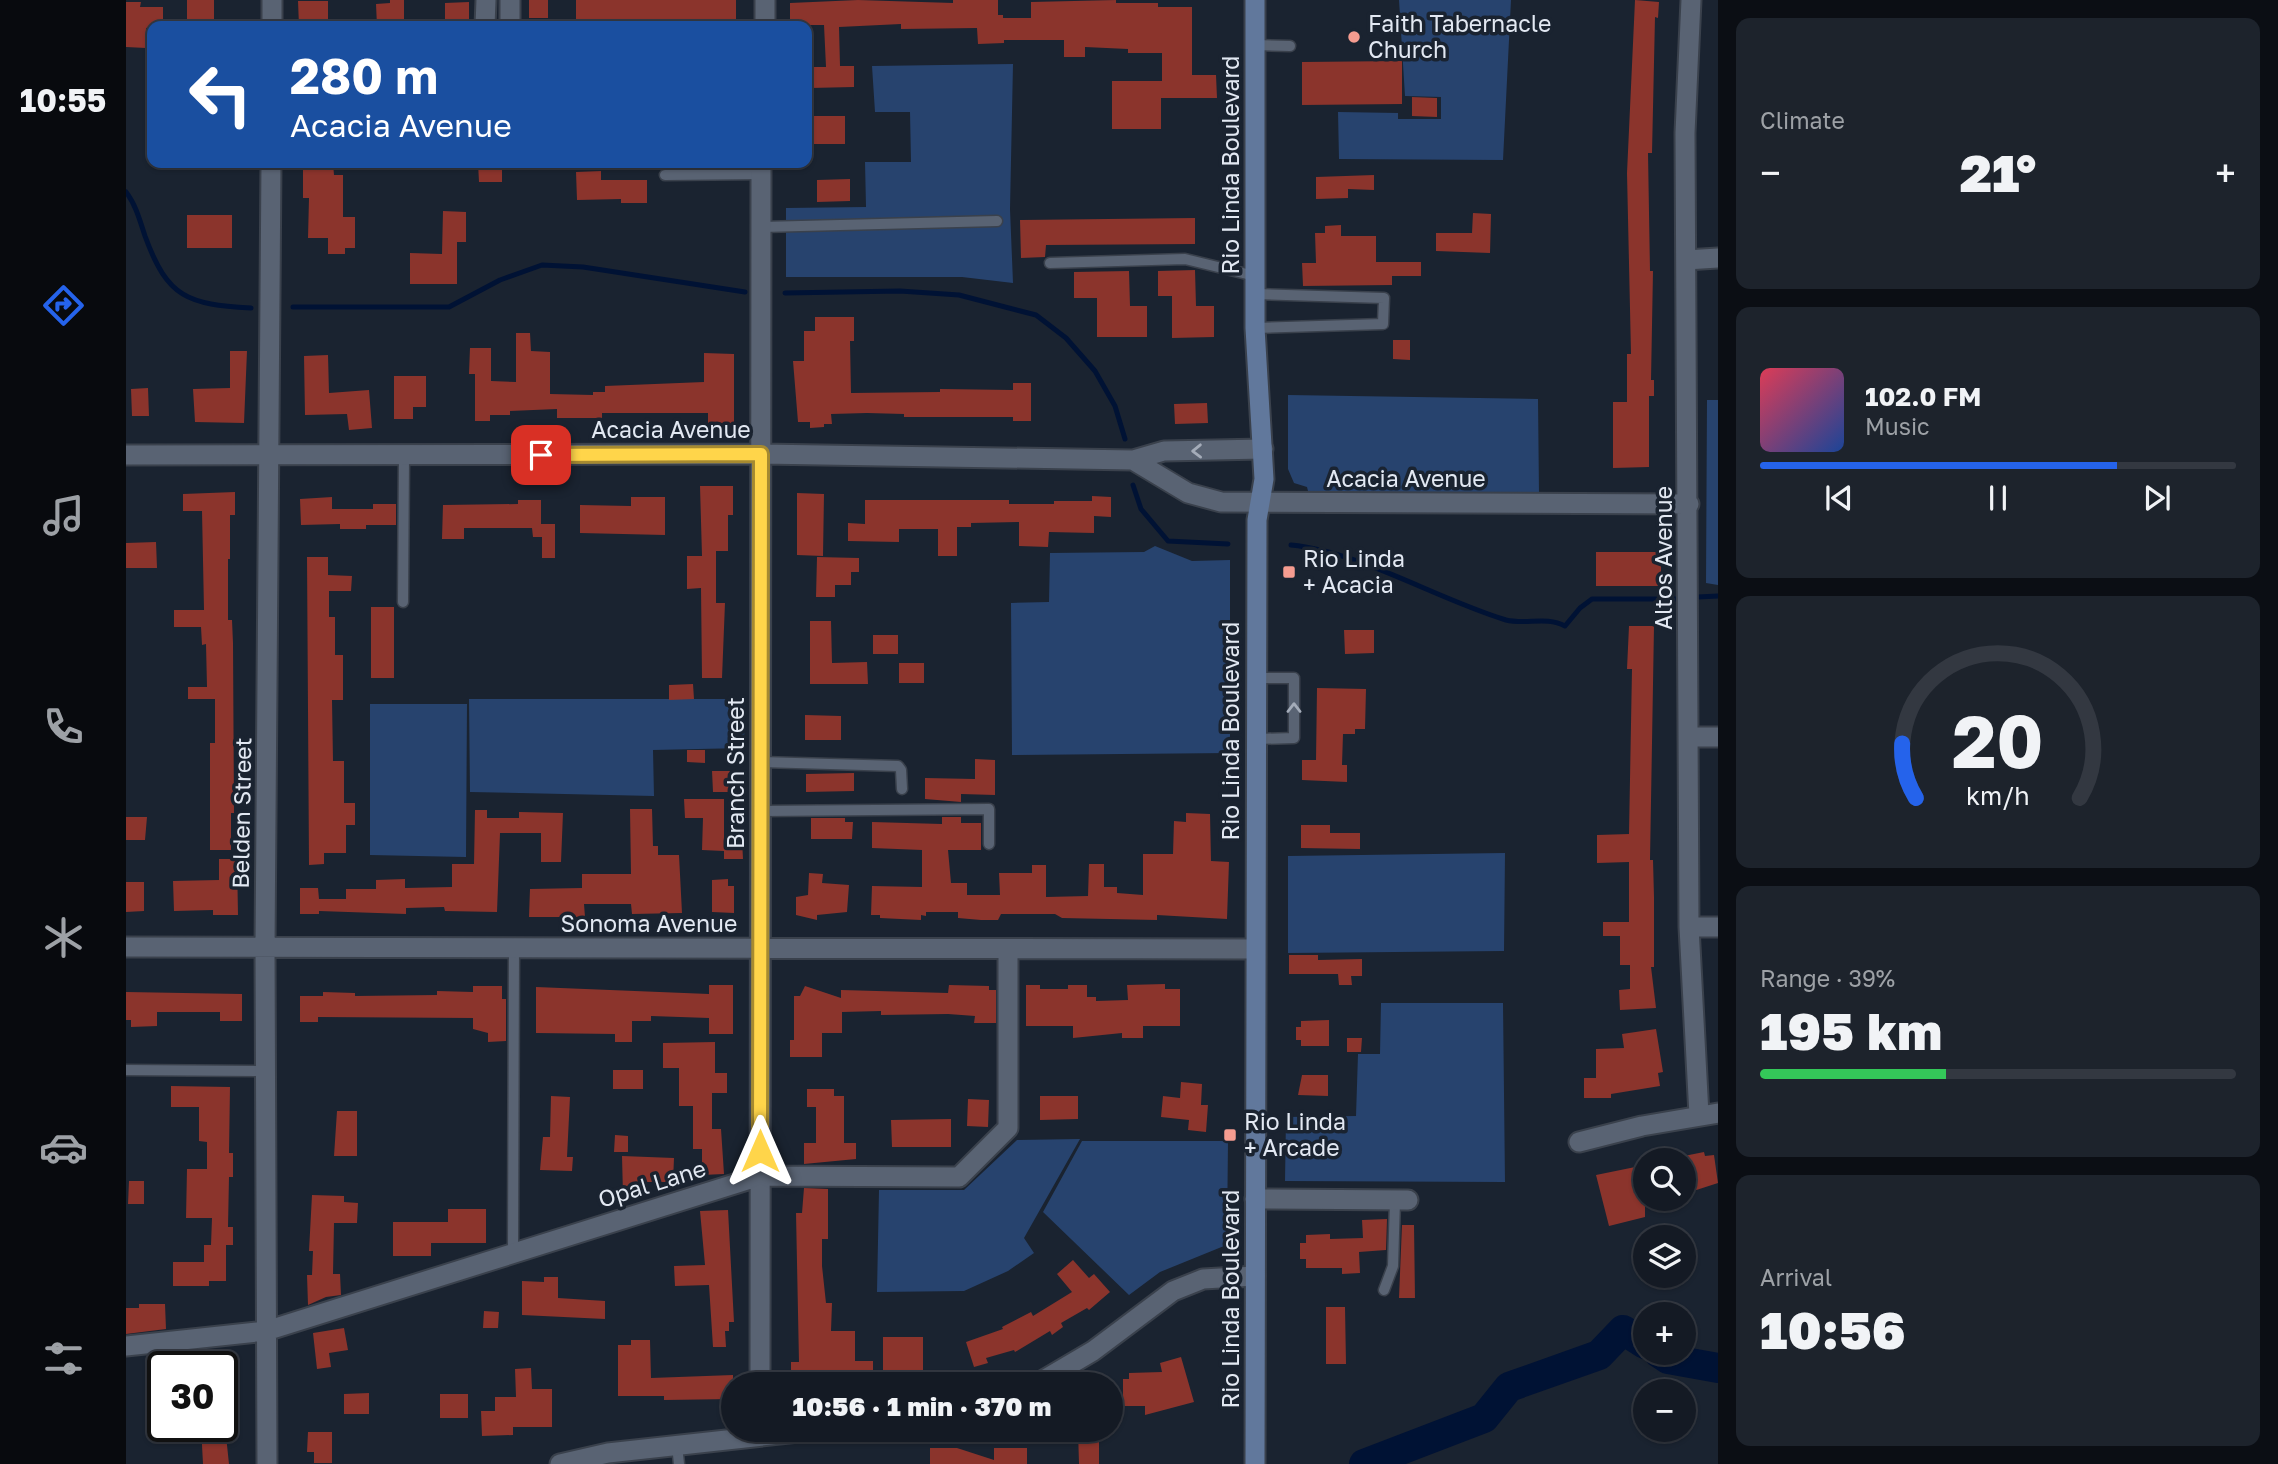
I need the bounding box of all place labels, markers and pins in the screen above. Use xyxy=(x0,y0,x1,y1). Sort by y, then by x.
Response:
place label: Faith Tabernacle Church xyxy=(1368,9,1551,63)
marker: Faith Tabernacle Church xyxy=(1346,29,1362,45)
pin xyxy=(511,425,571,485)
place label: Rio Linda + Acacia xyxy=(1303,544,1405,598)
marker: Rio Linda + Acacia xyxy=(1281,564,1297,580)
place label: Rio Linda + Arcade xyxy=(1244,1107,1346,1161)
marker: Rio Linda + Arcade xyxy=(1222,1127,1238,1143)

